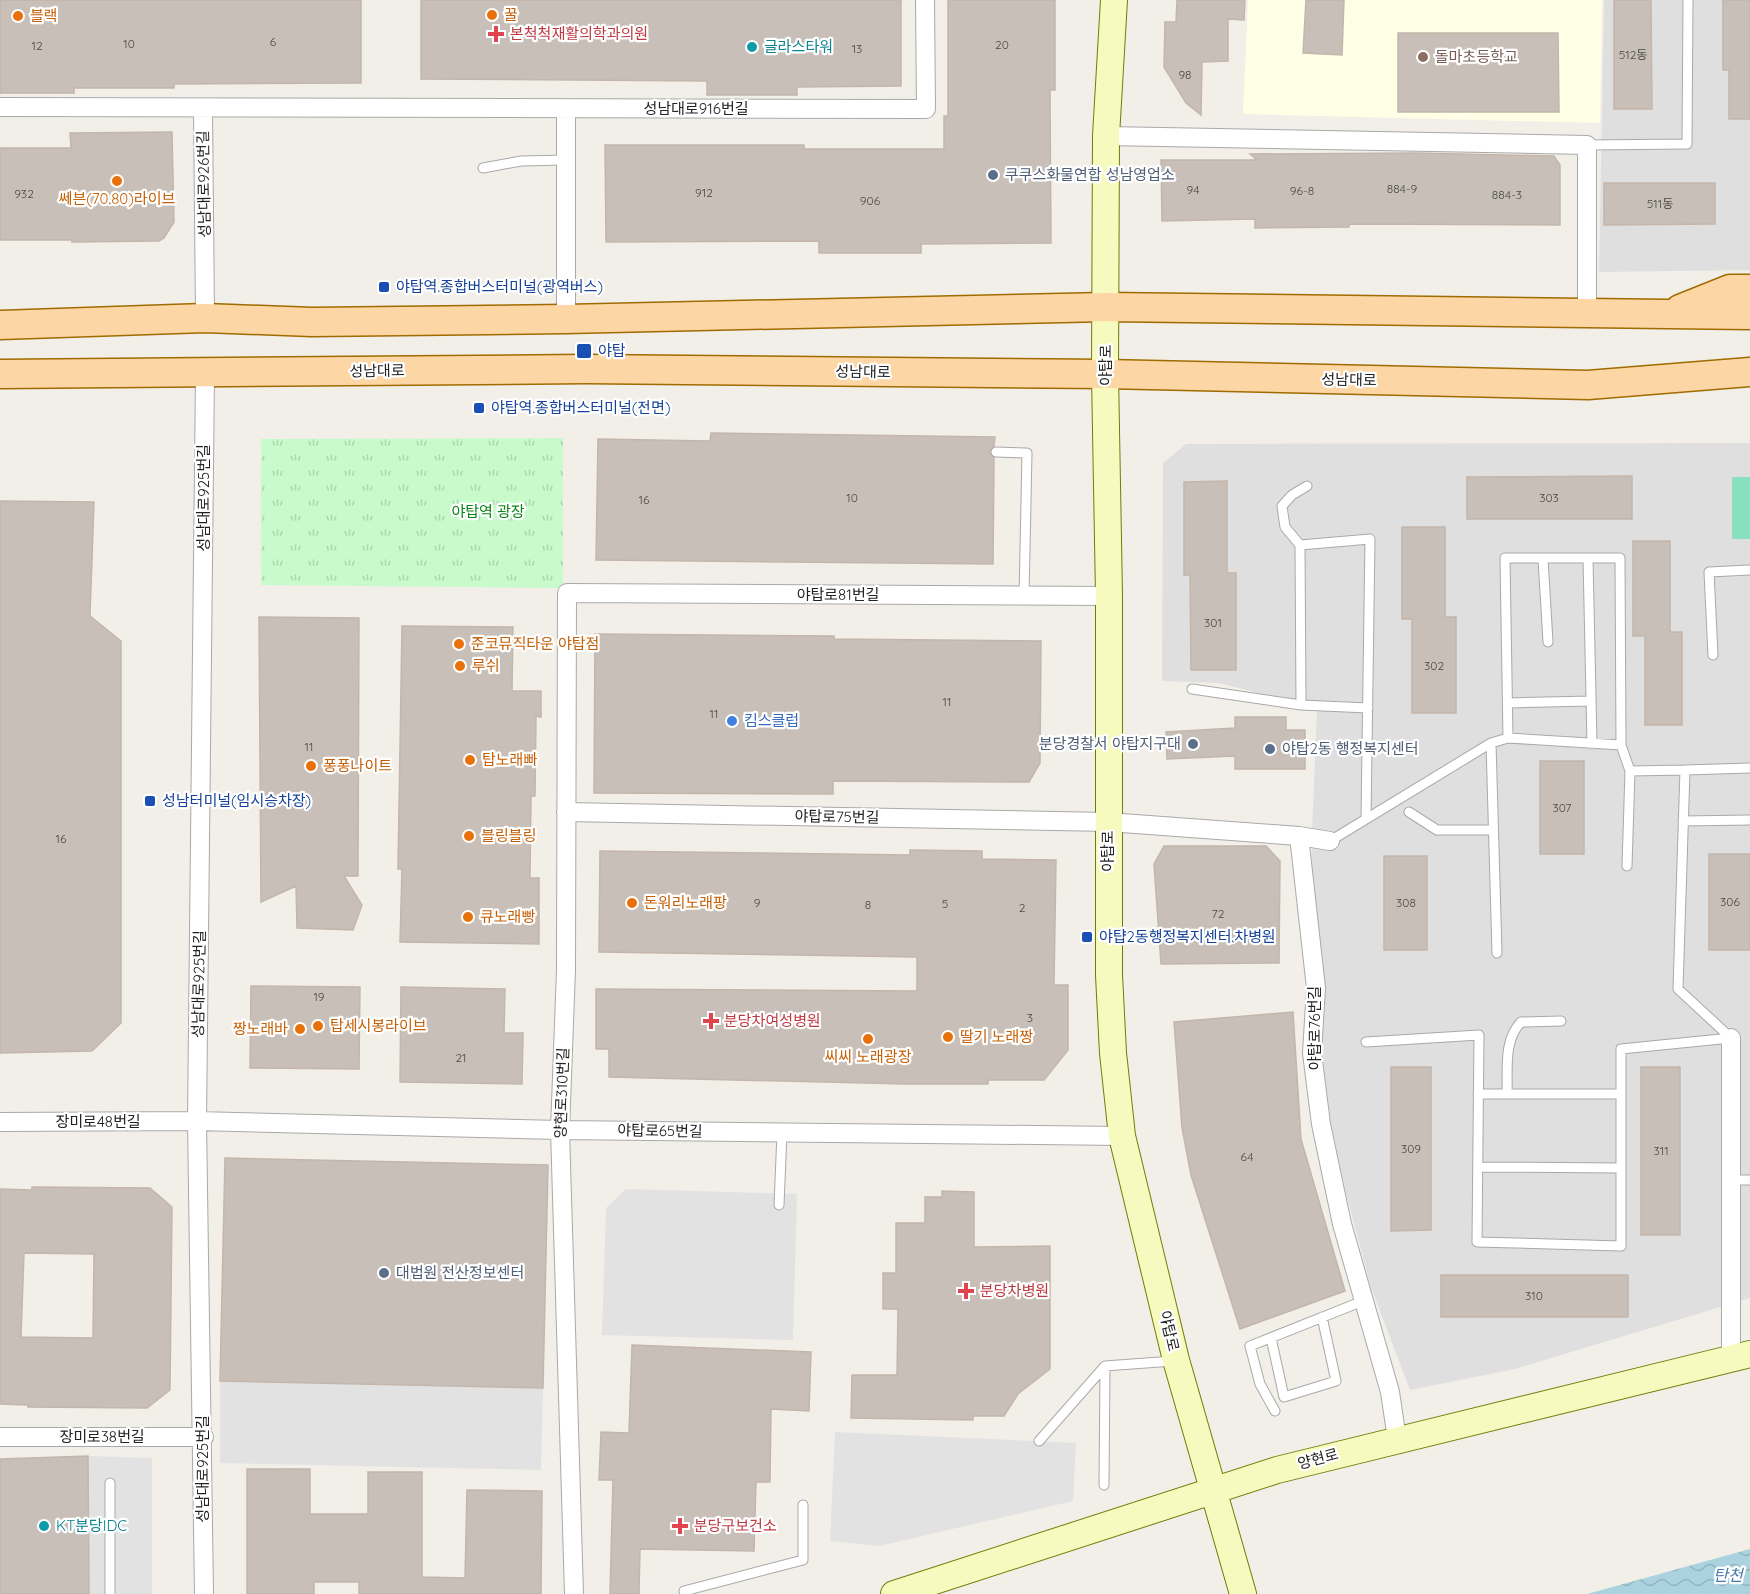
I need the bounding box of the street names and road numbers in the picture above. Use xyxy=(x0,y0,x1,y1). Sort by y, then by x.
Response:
street label: 성남대로916번길 xyxy=(644,99,748,118)
street label: 성남대로926번길 xyxy=(193,130,214,238)
street label: 야탑로 xyxy=(1096,344,1115,386)
street label: 성남대로 xyxy=(349,361,405,380)
street label: 성남대로 xyxy=(835,362,891,381)
street label: 성남대로 xyxy=(1321,370,1377,389)
street label: 성남대로925번길 xyxy=(194,444,213,552)
street label: 야탑로81번길 xyxy=(797,585,879,604)
street label: 야탑로75번길 xyxy=(794,806,880,827)
street label: 야탑로 xyxy=(1098,830,1117,872)
street label: 성남대로925번길 xyxy=(188,930,209,1038)
street label: 야탑로76번길 xyxy=(1305,986,1324,1070)
street label: 양현로310번길 xyxy=(550,1047,573,1139)
street label: 장미로48번길 xyxy=(55,1112,141,1131)
street label: 야탑로65번길 xyxy=(617,1120,703,1141)
street label: 야탑로 xyxy=(1156,1309,1183,1353)
street label: 성남대로925번길 xyxy=(193,1415,212,1523)
street label: 장미로38번길 xyxy=(60,1427,144,1446)
street label: 양현로 xyxy=(1295,1444,1340,1473)

